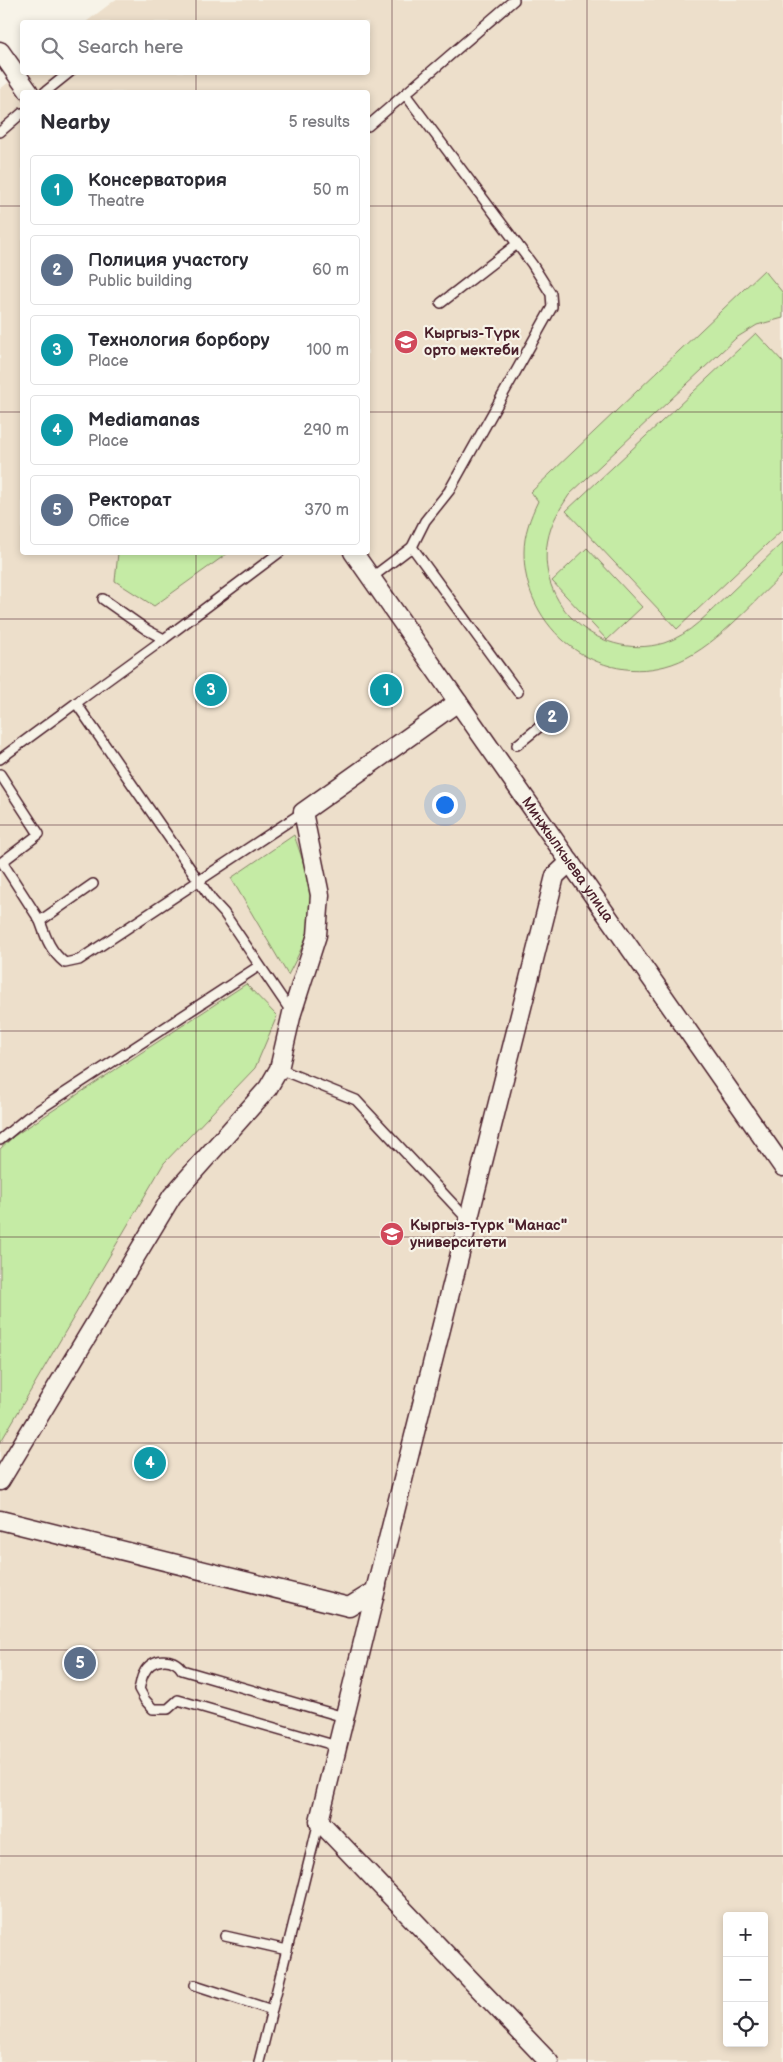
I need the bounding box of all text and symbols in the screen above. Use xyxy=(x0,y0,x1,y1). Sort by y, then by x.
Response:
search box xyxy=(20,20,370,75)
icon: search xyxy=(38,34,66,62)
text: Search here xyxy=(78,36,183,59)
text: Nearby xyxy=(40,110,110,135)
text: 5 results xyxy=(288,113,350,132)
text: Консерватория xyxy=(88,169,227,192)
text: 1 xyxy=(54,181,60,200)
text: 50 m xyxy=(313,181,349,200)
text: Theatre xyxy=(88,192,144,211)
text: Полиция участогу xyxy=(88,249,249,272)
text: 2 xyxy=(52,261,62,280)
text: 60 m xyxy=(312,261,349,280)
text: Public building xyxy=(88,272,192,291)
place label: Кыргыз-Түрк орто мектеби xyxy=(424,324,521,360)
text: Технология борбору xyxy=(88,329,270,352)
school or university icon: Кыргыз-Түрк орто мектеби xyxy=(393,329,419,355)
text: 3 xyxy=(52,341,62,360)
text: 100 m xyxy=(306,341,349,360)
text: Place xyxy=(88,352,129,371)
text: Mediamanas xyxy=(88,409,200,432)
text: 4 xyxy=(52,421,62,440)
text: 290 m xyxy=(303,421,349,440)
text: Place xyxy=(88,432,129,451)
text: Ректорат xyxy=(88,489,171,512)
text: 5 xyxy=(52,501,62,520)
text: 370 m xyxy=(304,501,349,520)
text: Office xyxy=(88,512,130,531)
pin: 3 xyxy=(195,671,227,709)
pin: 1 xyxy=(370,671,402,709)
pin: 2 xyxy=(536,698,568,736)
your location xyxy=(432,792,458,818)
street label: Миңжылкыева улица xyxy=(517,793,618,926)
place label: Кыргыз-түрк "Манас" университети xyxy=(410,1216,567,1252)
school or university icon: Кыргыз-түрк "Манас" университети xyxy=(379,1221,405,1247)
pin: 4 xyxy=(134,1444,166,1482)
pin: 5 xyxy=(64,1644,96,1682)
map controls xyxy=(723,1912,768,2047)
button: + xyxy=(723,1912,768,1957)
button: − xyxy=(723,1957,768,2002)
button: locate xyxy=(723,2002,768,2047)

